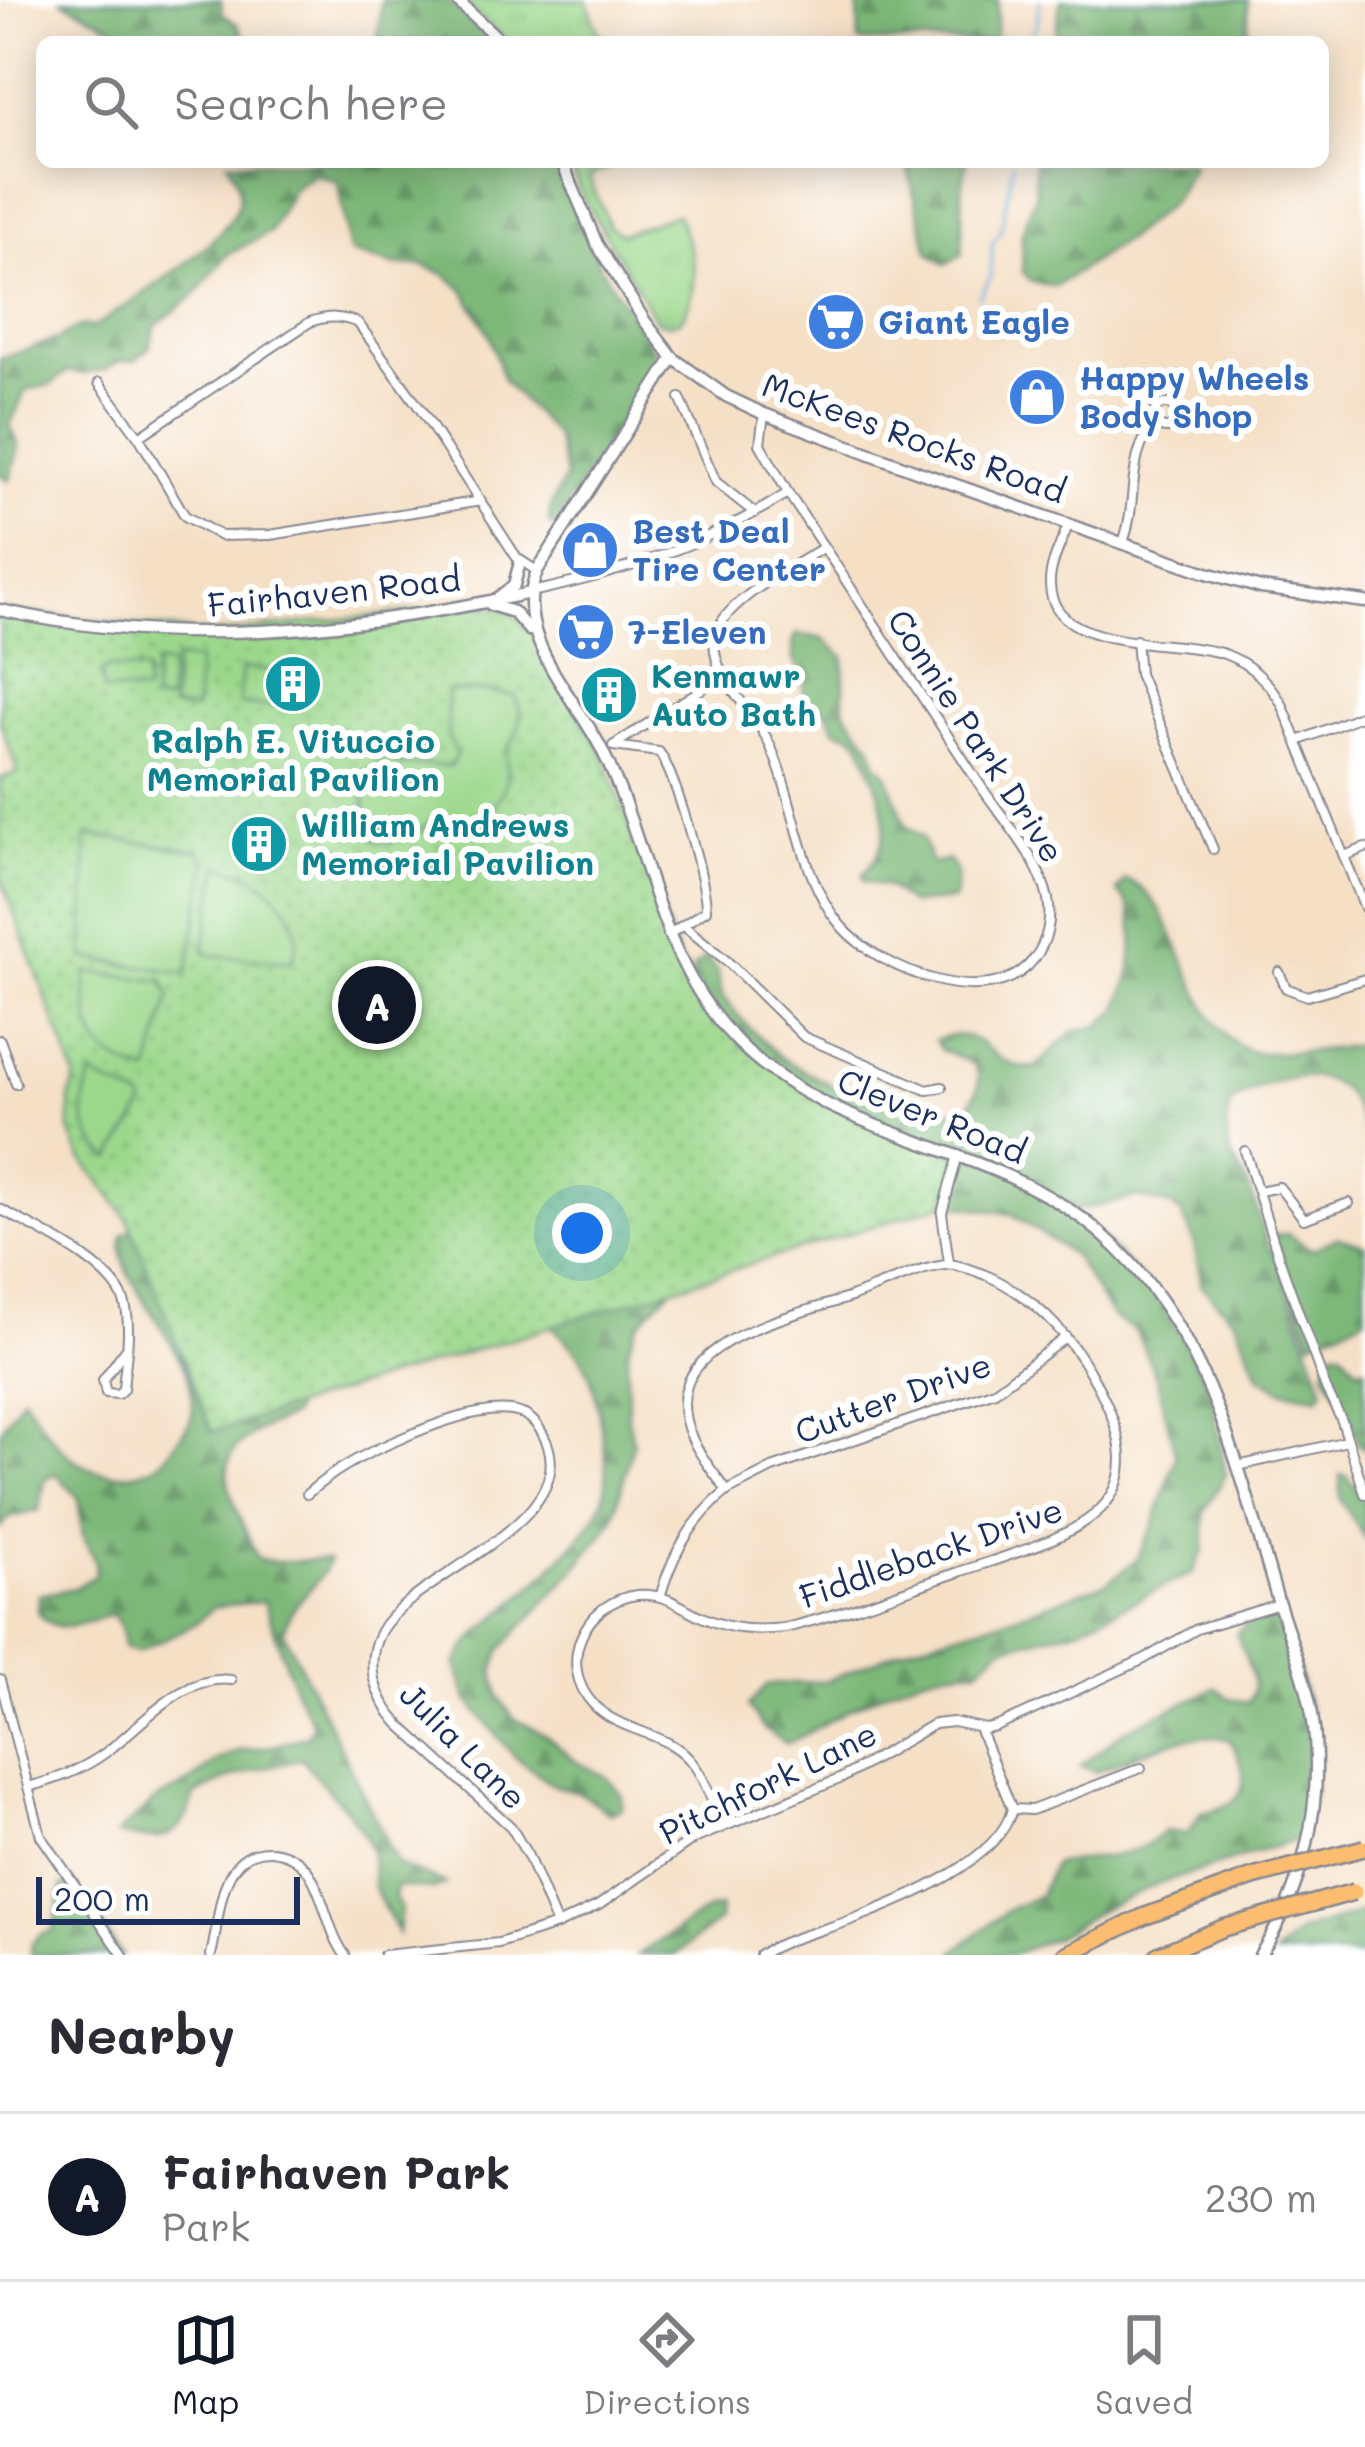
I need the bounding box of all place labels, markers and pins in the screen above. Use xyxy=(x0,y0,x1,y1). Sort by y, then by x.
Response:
supermarket icon: Giant Eagle xyxy=(805,291,867,353)
place label: Giant Eagle xyxy=(878,299,1070,342)
place label: Happy Wheels Body Shop xyxy=(1079,355,1309,437)
shop icon: Happy Wheels Body Shop xyxy=(1006,366,1068,428)
place label: Best Deal Tire Center xyxy=(632,508,826,589)
shop icon: Best Deal Tire Center xyxy=(559,519,621,581)
supermarket icon: 7-Eleven xyxy=(555,601,617,663)
place label: 7-Eleven xyxy=(628,609,767,652)
building icon: Ralph E. Vituccio Memorial Pavilion xyxy=(262,653,324,715)
place label: Kenmawr Auto Bath xyxy=(651,653,816,734)
building icon: Kenmawr Auto Bath xyxy=(578,664,640,726)
place label: Ralph E. Vituccio Memorial Pavilion xyxy=(147,718,439,799)
place label: William Andrews Memorial Pavilion xyxy=(301,802,594,883)
building icon: William Andrews Memorial Pavilion xyxy=(228,813,290,875)
pin: A xyxy=(338,960,416,1050)

